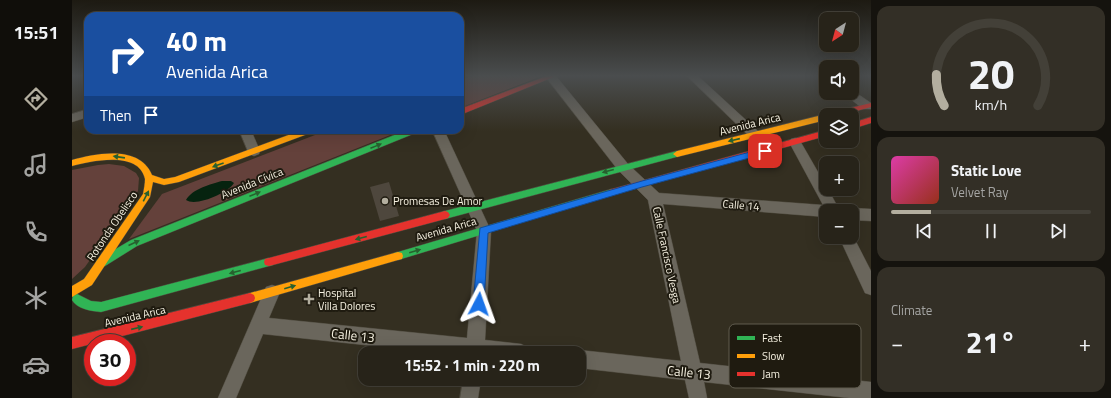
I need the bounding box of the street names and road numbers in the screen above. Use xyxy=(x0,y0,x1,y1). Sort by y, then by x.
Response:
street label: Avenida Arica xyxy=(718,109,783,139)
street label: Avenida Cívica xyxy=(219,163,286,203)
street label: Rotonda Obelisco xyxy=(83,188,141,264)
street label: Calle 14 xyxy=(722,195,760,215)
street label: Calle Francisco Vesga xyxy=(649,205,685,305)
street label: Avenida Arica xyxy=(414,213,479,245)
street label: Avenida Arica xyxy=(103,301,168,331)
street label: Calle 13 xyxy=(330,323,376,347)
street label: Calle 13 xyxy=(666,360,712,384)

